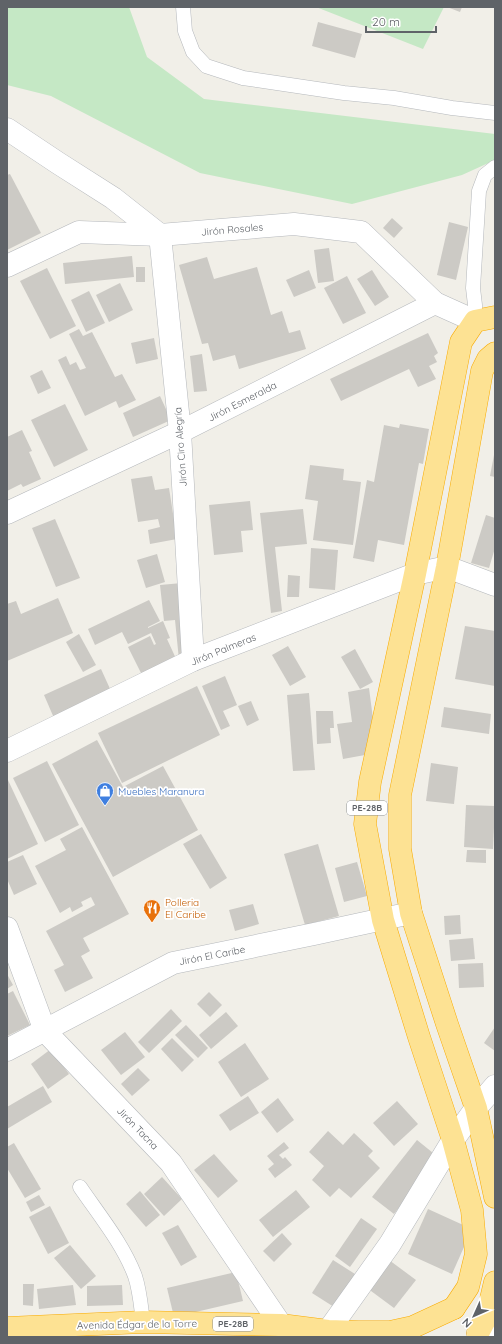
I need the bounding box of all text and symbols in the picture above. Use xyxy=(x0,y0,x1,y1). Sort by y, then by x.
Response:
scale bar xyxy=(366,8,436,34)
text: 20 m xyxy=(372,14,400,29)
street label: Jirón Rosales xyxy=(200,220,264,239)
street label: Jirón Esmeralda xyxy=(206,379,279,424)
street label: Jirón Ciro Alegría xyxy=(171,407,190,487)
street label: Jirón Palmeras xyxy=(188,630,258,669)
shop icon: Muebles Maranura xyxy=(95,781,115,806)
place label: Muebles Maranura xyxy=(118,785,204,798)
road number: PE-28B xyxy=(347,801,387,815)
place label: Polleria El Caribe xyxy=(165,896,206,921)
restaurant icon: Polleria El Caribe xyxy=(142,898,162,923)
street label: Jirón El Caribe xyxy=(178,943,247,968)
street label: Jirón Tacna xyxy=(114,1104,161,1152)
north arrow xyxy=(454,1296,494,1336)
text: N xyxy=(459,1315,475,1331)
street label: Avenida Édgar de la Torre xyxy=(77,1317,197,1332)
road number: PE-28B xyxy=(213,1317,253,1331)

